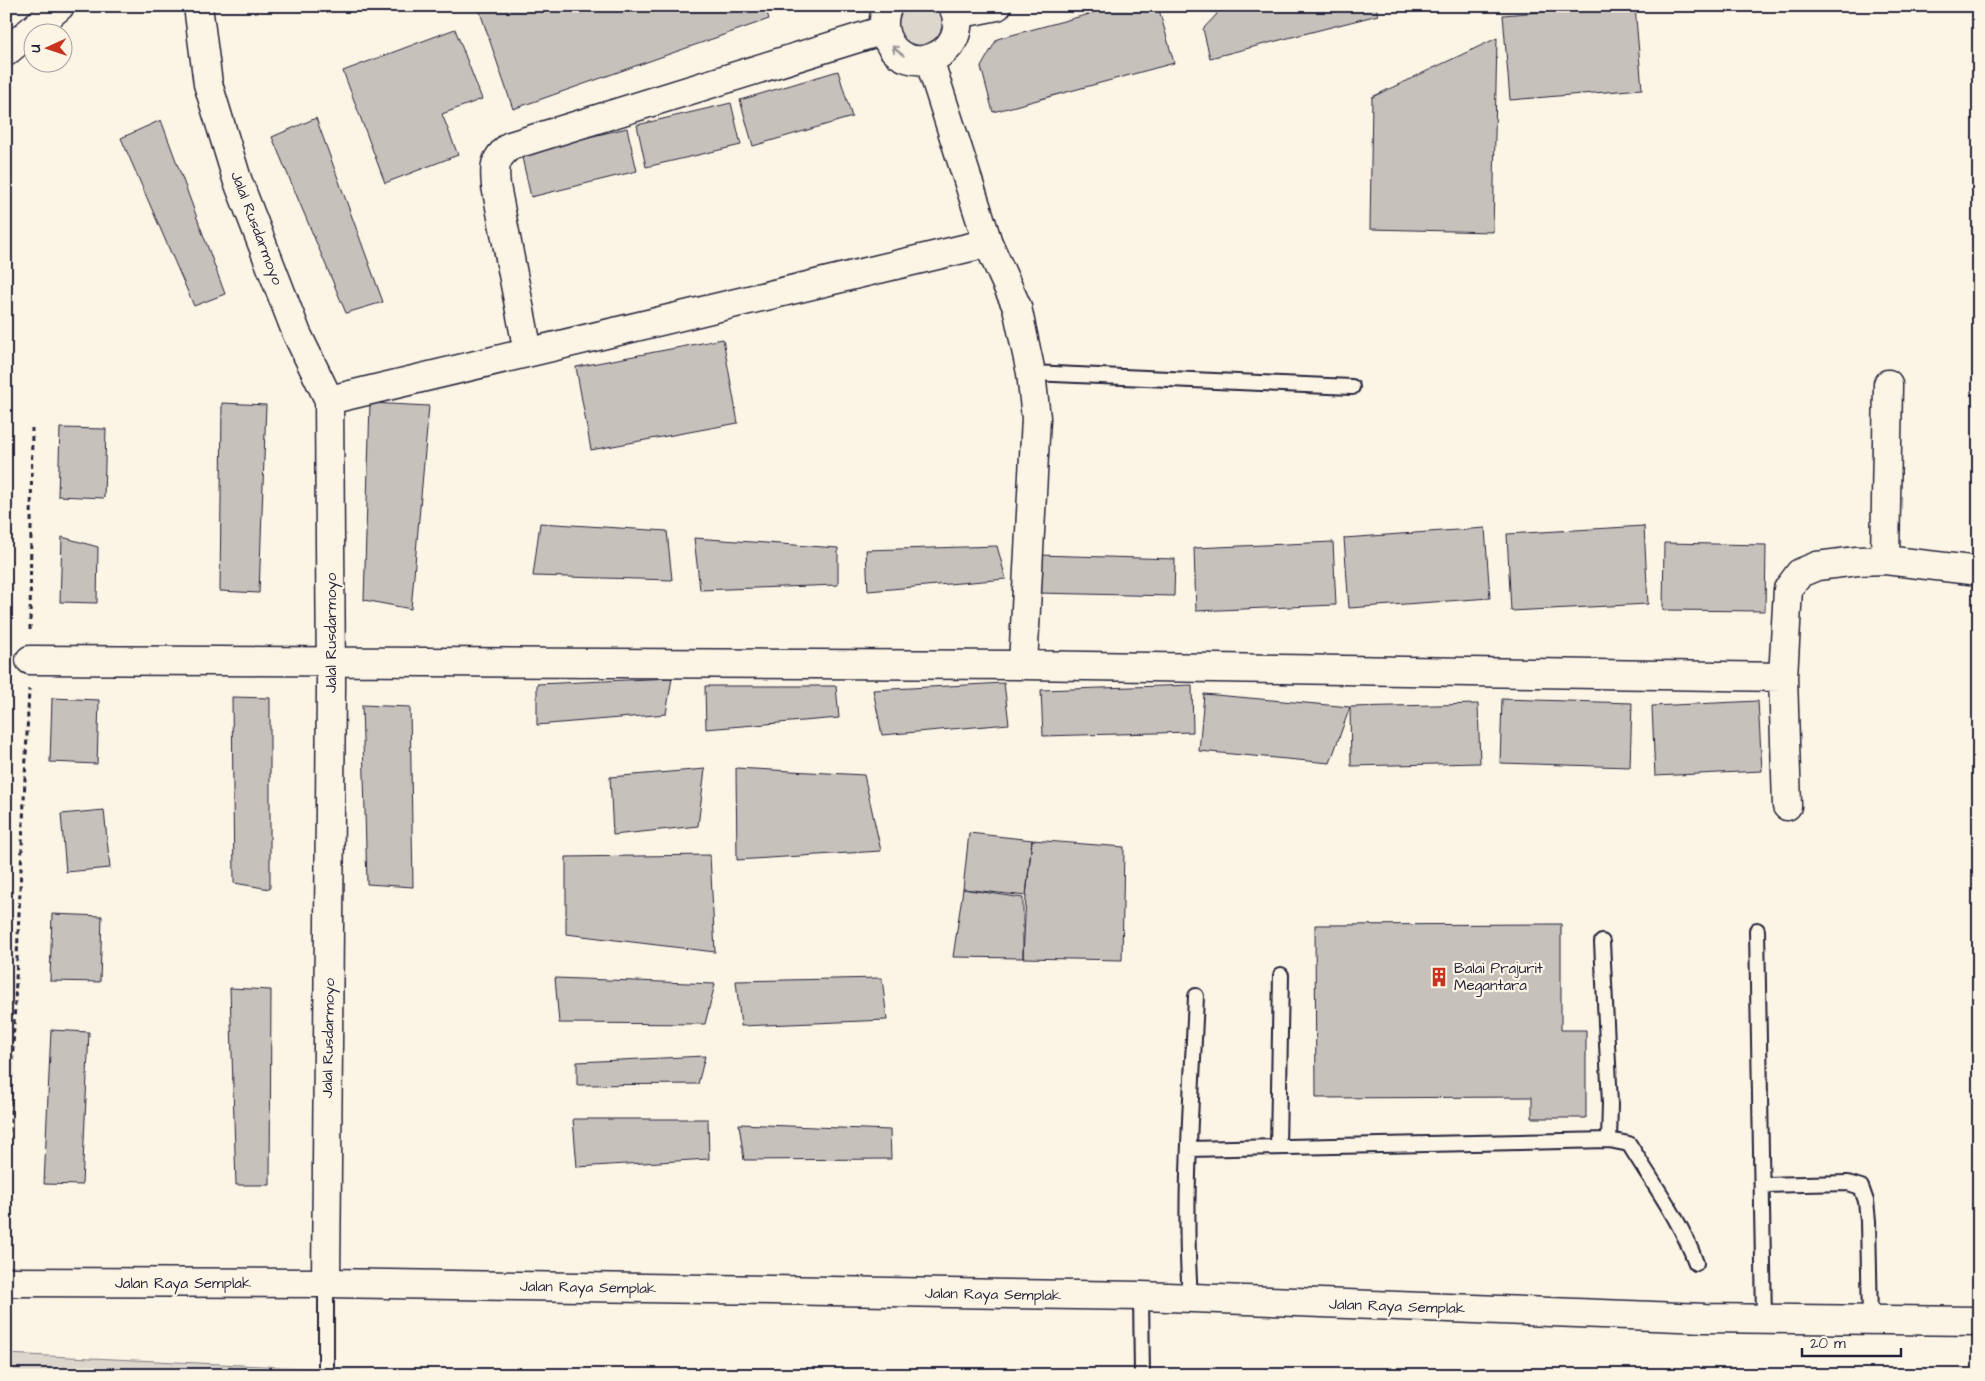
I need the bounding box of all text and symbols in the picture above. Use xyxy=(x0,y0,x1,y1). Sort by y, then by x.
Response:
north arrow xyxy=(22,22,72,72)
text: U xyxy=(26,44,46,53)
one-way arrow xyxy=(892,46,905,57)
street label: Jalal Rusdarmoyo xyxy=(224,168,288,289)
street label: Jalal Rusdarmoyo xyxy=(321,572,343,693)
place label: Balai Prajurit Megantara xyxy=(1454,958,1543,997)
building icon: Balai Prajurit Megantara xyxy=(1428,966,1450,988)
street label: Jalal Rusdarmoyo xyxy=(317,977,341,1098)
street label: Jalan Raya Semplak xyxy=(115,1273,251,1295)
street label: Jalan Raya Semplak xyxy=(520,1276,656,1300)
street label: Jalan Raya Semplak xyxy=(925,1283,1061,1307)
street label: Jalan Raya Semplak xyxy=(1328,1294,1465,1320)
scale bar xyxy=(1802,1326,1901,1358)
text: 20 m xyxy=(1810,1333,1846,1354)

